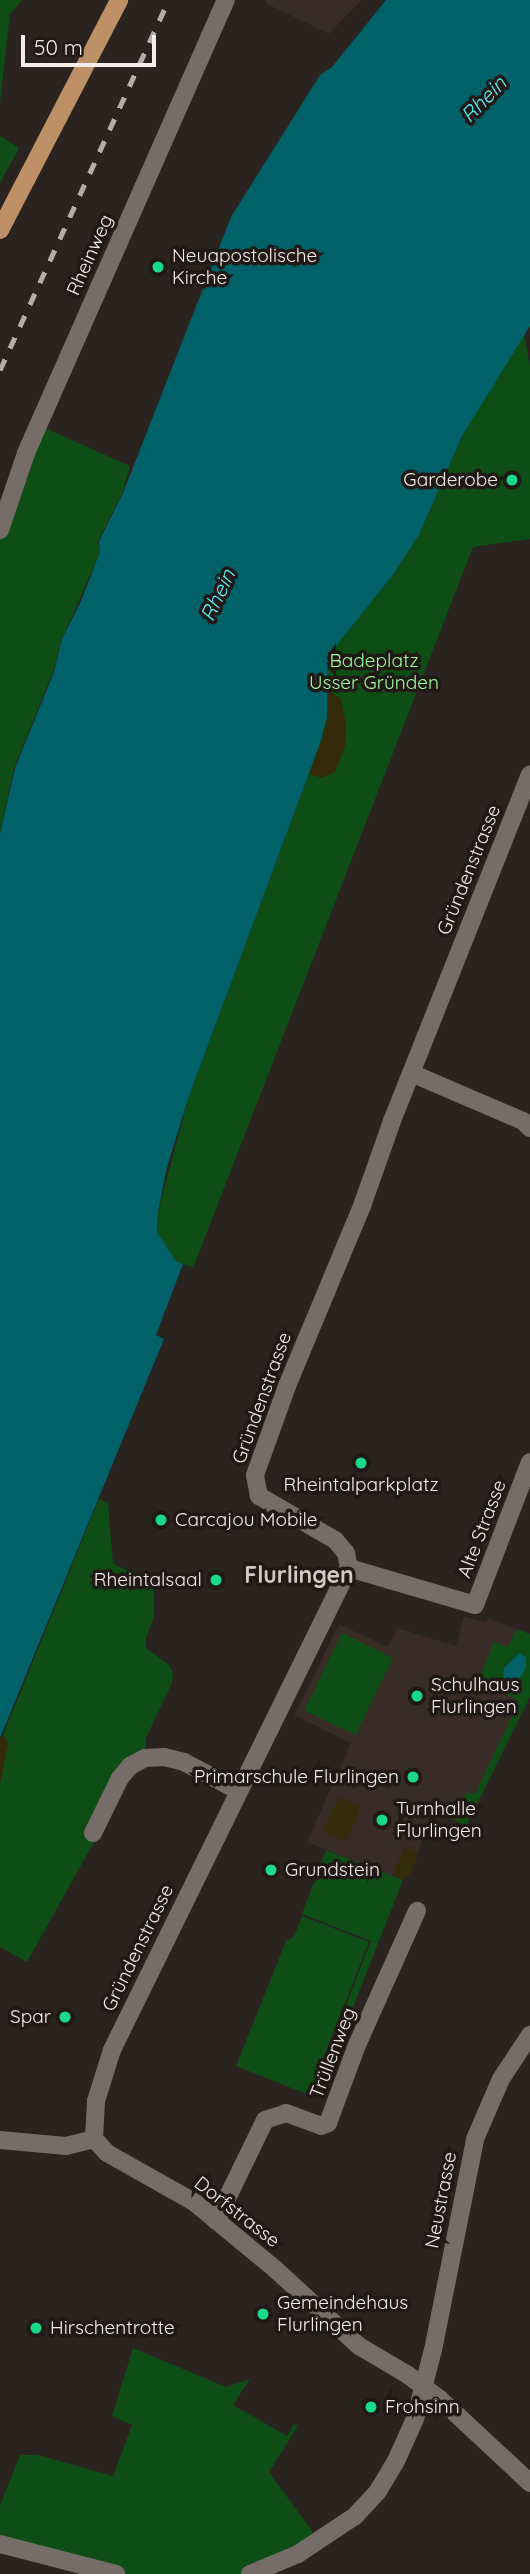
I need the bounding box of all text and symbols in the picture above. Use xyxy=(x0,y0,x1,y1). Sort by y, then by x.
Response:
scale bar xyxy=(24,21,159,65)
text: 50 m xyxy=(34,34,83,60)
water label: Rhein xyxy=(455,71,511,127)
street label: Rheinweg xyxy=(62,211,118,299)
place label: Neuapostolische Kirche xyxy=(172,245,317,289)
marker: Neuapostolische Kirche xyxy=(150,259,166,275)
place label: Garderobe xyxy=(403,469,498,491)
marker: Garderobe xyxy=(504,472,520,488)
water label: Rhein xyxy=(194,565,240,625)
park label: Badeplatz Usser Gründen xyxy=(309,650,439,694)
street label: Gründenstrasse xyxy=(433,802,505,938)
street label: Gründenstrasse xyxy=(228,1329,296,1467)
marker: Rheintalparkplatz xyxy=(353,1455,369,1471)
place label: Rheintalparkplatz xyxy=(283,1474,439,1496)
street label: Alte Strasse xyxy=(453,1477,511,1581)
place label: Carcajou Mobile xyxy=(175,1509,317,1531)
marker: Carcajou Mobile xyxy=(153,1512,169,1528)
district label: Flurlingen xyxy=(244,1561,354,1589)
place label: Rheintalsaal xyxy=(94,1569,202,1591)
marker: Rheintalsaal xyxy=(208,1572,224,1588)
place label: Schulhaus Flurlingen xyxy=(431,1674,519,1718)
marker: Schulhaus Flurlingen xyxy=(409,1688,425,1704)
place label: Primarschule Flurlingen xyxy=(194,1766,399,1788)
marker: Primarschule Flurlingen xyxy=(405,1769,421,1785)
place label: Turnhalle Flurlingen xyxy=(396,1798,482,1842)
marker: Turnhalle Flurlingen xyxy=(374,1812,390,1828)
place label: Grundstein xyxy=(285,1859,380,1881)
marker: Grundstein xyxy=(263,1862,279,1878)
street label: Gründenstrasse xyxy=(97,1881,179,2015)
street label: Trüllenweg xyxy=(305,2004,361,2102)
place label: Spar xyxy=(10,2006,51,2028)
marker: Spar xyxy=(57,2009,73,2025)
street label: Neustrasse xyxy=(420,2150,462,2250)
street label: Dorfstrasse xyxy=(190,2172,284,2252)
place label: Gemeindehaus Flurlingen xyxy=(277,2292,408,2336)
marker: Gemeindehaus Flurlingen xyxy=(255,2306,271,2322)
place label: Hirschentrotte xyxy=(50,2317,175,2339)
marker: Hirschentrotte xyxy=(28,2320,44,2336)
place label: Frohsinn xyxy=(385,2396,460,2418)
marker: Frohsinn xyxy=(363,2399,379,2415)

